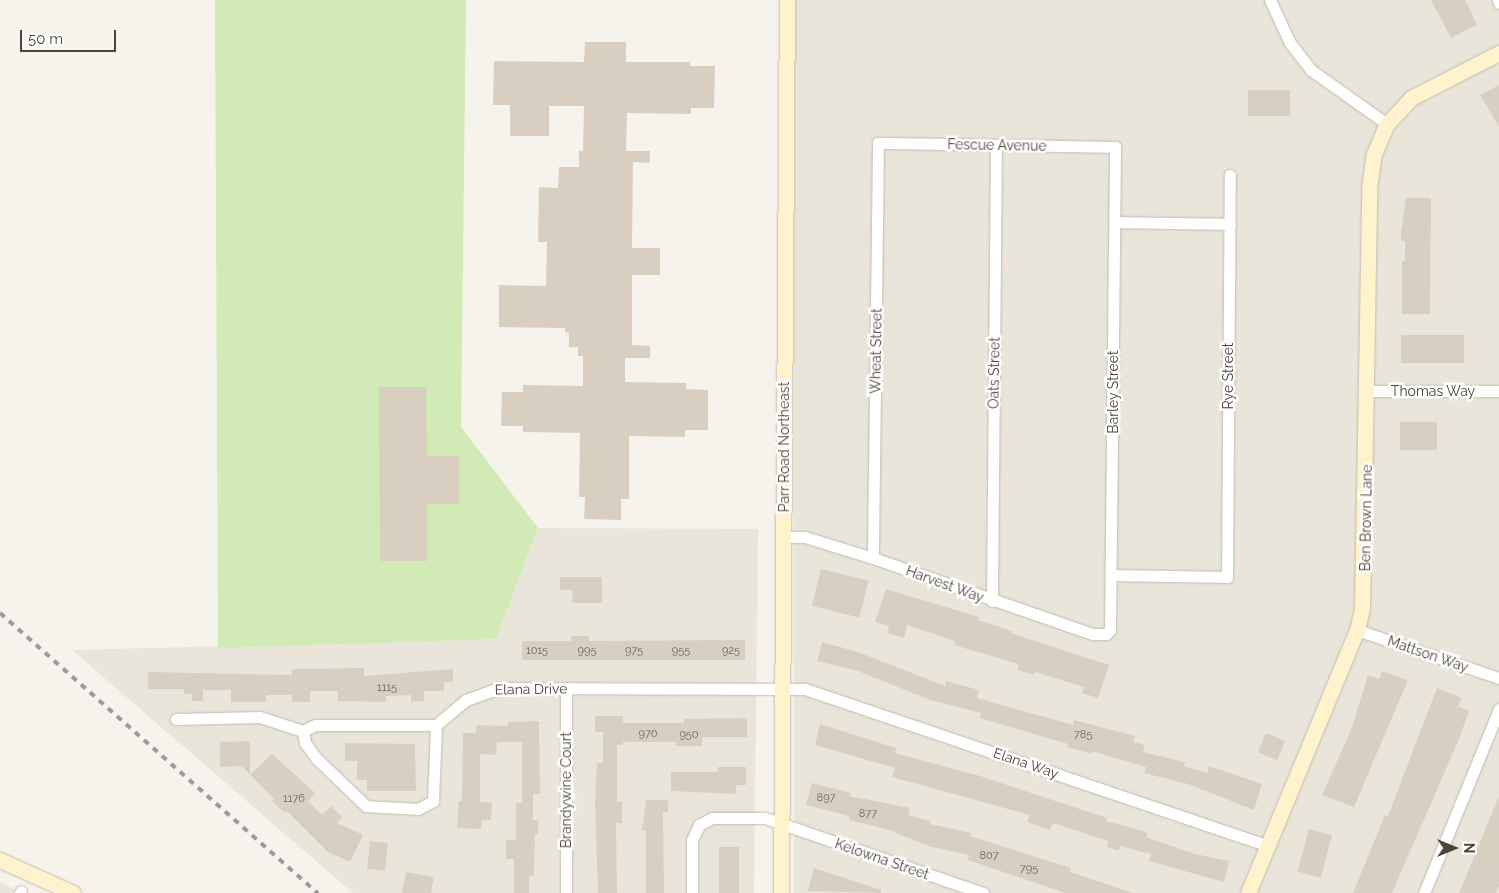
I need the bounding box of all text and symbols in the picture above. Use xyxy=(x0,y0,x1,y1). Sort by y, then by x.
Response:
scale bar xyxy=(22,20,119,52)
text: 50 m xyxy=(28,30,63,48)
street label: Fescue Avenue xyxy=(947,136,1047,154)
street label: Wheat Street xyxy=(867,308,885,394)
street label: Oats Street xyxy=(985,337,1003,409)
street label: Rye Street xyxy=(1220,342,1236,410)
street label: Barley Street xyxy=(1105,350,1121,434)
street label: Parr Road Northeast xyxy=(776,382,792,512)
street label: Thomas Way xyxy=(1391,383,1475,399)
street label: Ben Brown Lane xyxy=(1357,465,1375,571)
street label: Harvest Way xyxy=(904,562,986,606)
street label: Mattson Way xyxy=(1385,632,1471,676)
house number: 1015 xyxy=(526,644,548,658)
house number: 995 xyxy=(578,644,596,658)
house number: 975 xyxy=(625,644,643,658)
house number: 955 xyxy=(672,644,690,658)
house number: 925 xyxy=(722,644,740,658)
street label: Elana Drive xyxy=(494,680,568,698)
house number: 1115 xyxy=(377,681,397,695)
house number: 970 xyxy=(639,727,657,741)
house number: 950 xyxy=(679,728,699,742)
house number: 785 xyxy=(1074,728,1092,742)
street label: Brandywine Court xyxy=(558,732,574,848)
street label: Elana Way xyxy=(991,744,1061,782)
house number: 897 xyxy=(817,791,835,805)
house number: 1176 xyxy=(283,792,305,806)
house number: 877 xyxy=(859,807,877,821)
north arrow xyxy=(1429,823,1479,873)
street label: Kelowna Street xyxy=(833,835,931,883)
text: N xyxy=(1461,843,1477,853)
house number: 807 xyxy=(979,849,999,863)
house number: 795 xyxy=(1020,862,1038,876)

